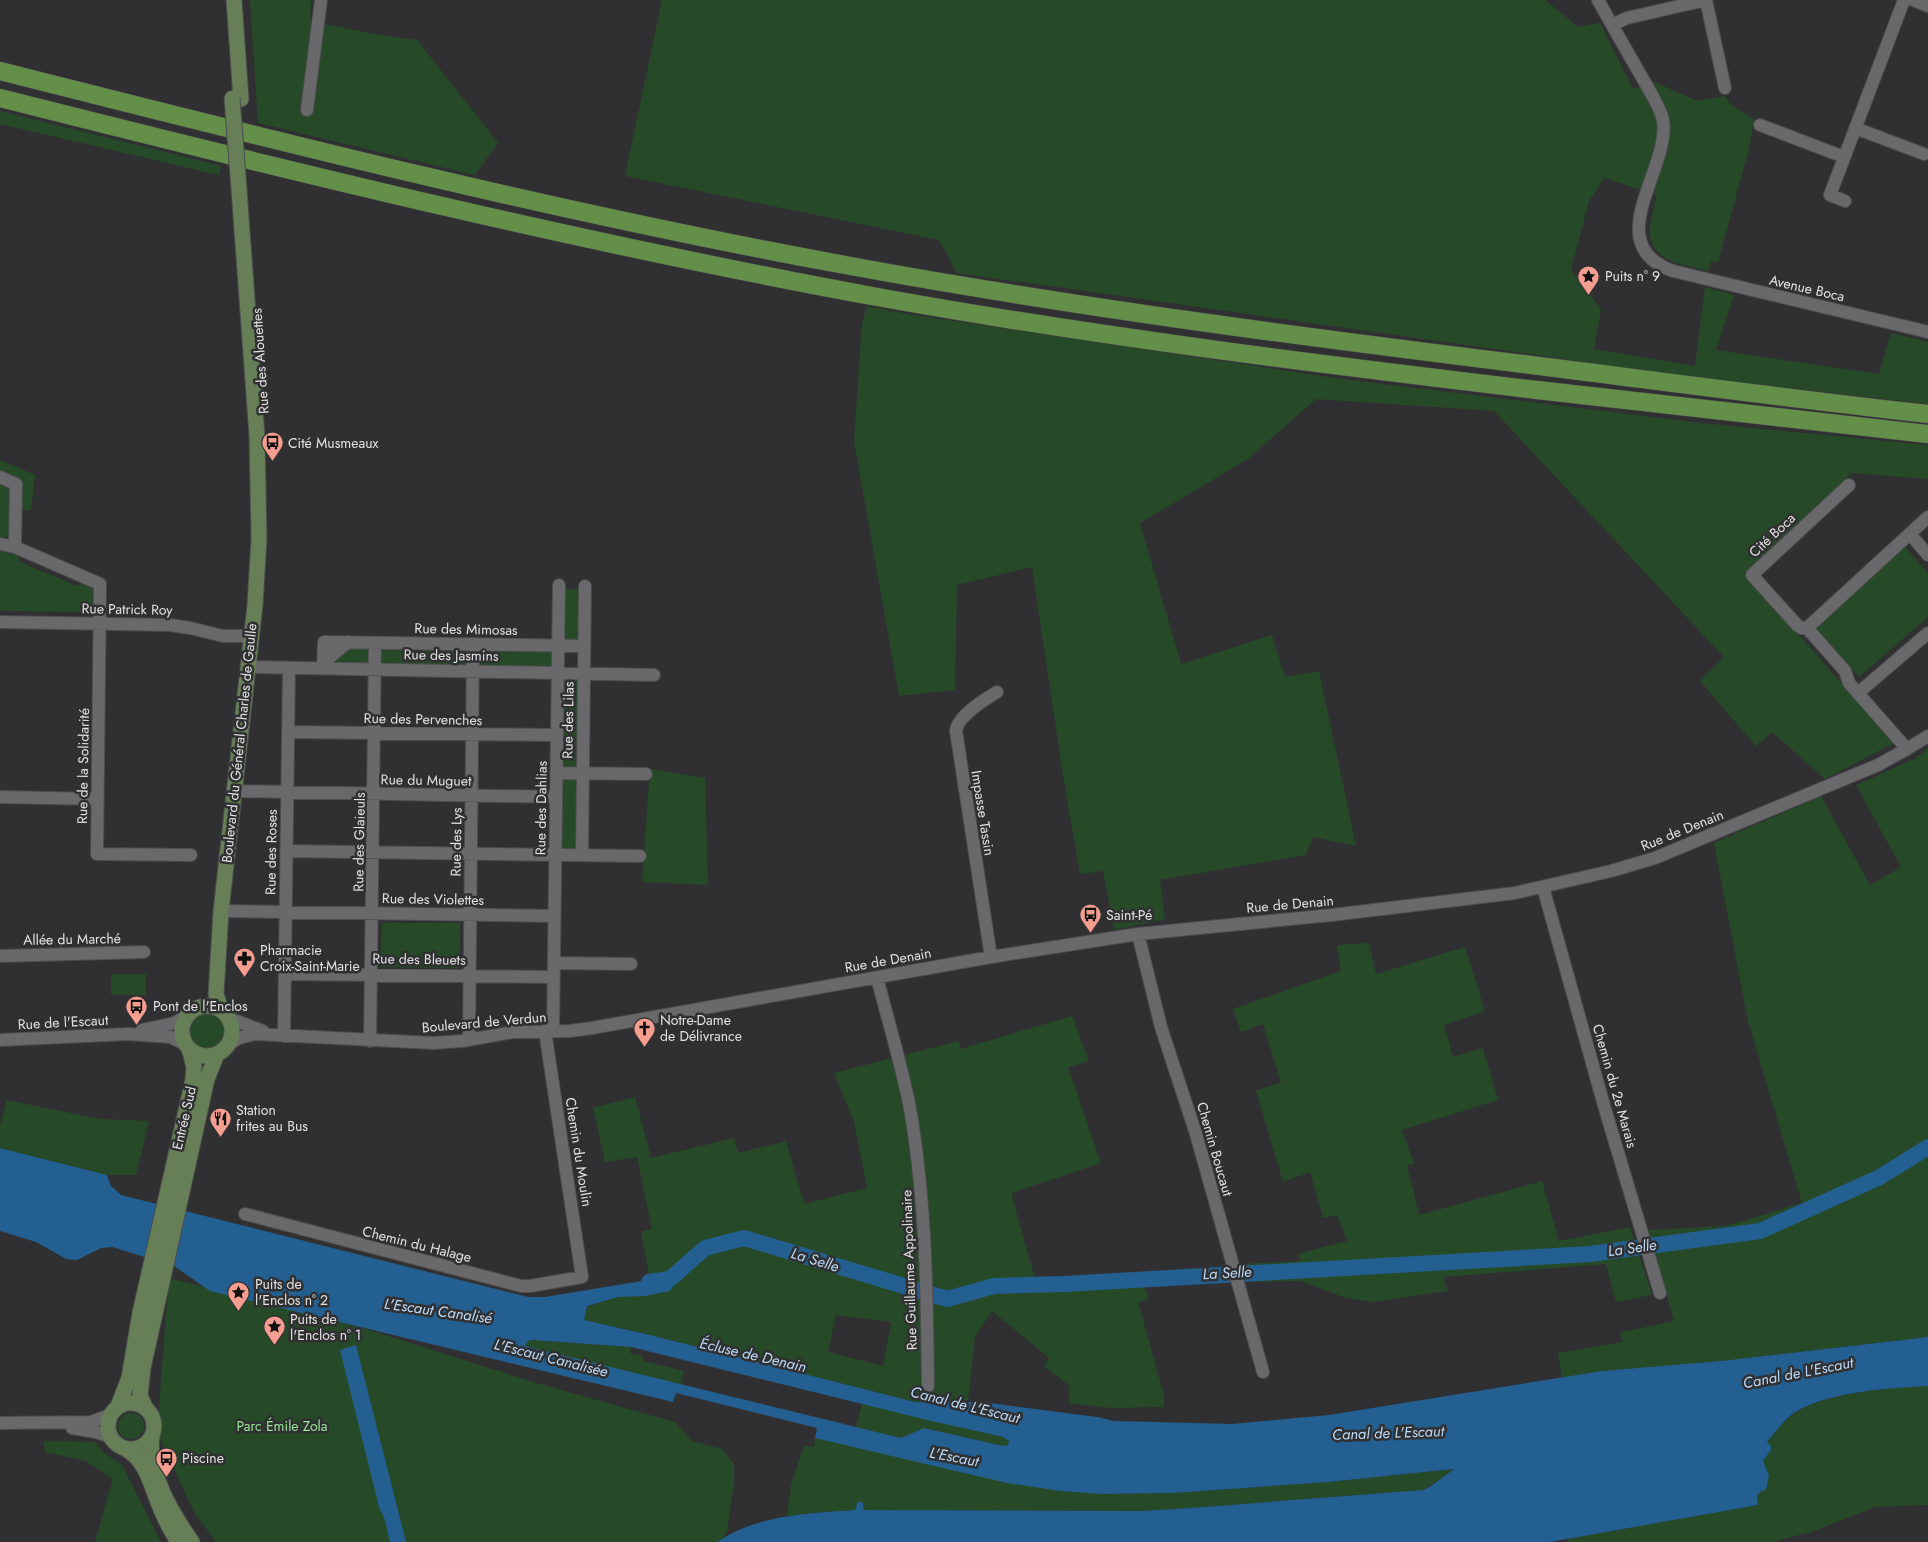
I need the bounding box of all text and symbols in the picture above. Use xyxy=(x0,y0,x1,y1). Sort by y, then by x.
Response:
place icon: Puits n° 9 xyxy=(1577,264,1601,295)
place label: Puits n° 9 xyxy=(1605,266,1660,286)
street label: Avenue Boca xyxy=(1767,270,1847,306)
street label: Rue des Alouettes xyxy=(246,307,274,415)
bus stop icon: Cité Musmeaux xyxy=(260,431,284,462)
place label: Cité Musmeaux xyxy=(288,433,379,453)
street label: Cité Boca xyxy=(1744,508,1800,562)
street label: Rue Patrick Roy xyxy=(81,598,173,620)
street label: Rue des Mimosas xyxy=(414,618,518,640)
street label: Boulevard du Général Charles de Gaulle xyxy=(216,622,262,864)
street label: Rue des Jasmins xyxy=(403,644,499,666)
street label: Rue des Lilas xyxy=(557,681,579,759)
street label: Rue de la Solidarité xyxy=(72,708,94,824)
street label: Rue des Pervenches xyxy=(363,708,483,730)
street label: Rue des Dahlias xyxy=(530,760,552,855)
street label: Rue du Muguet xyxy=(380,769,472,791)
street label: Impasse Tassin xyxy=(966,769,1000,857)
street label: Rue des Glaieuls xyxy=(348,792,370,892)
street label: Rue de Denain xyxy=(1638,804,1726,856)
street label: Rue des Lys xyxy=(445,807,467,877)
street label: Rue des Roses xyxy=(260,809,282,895)
street label: Rue des Violettes xyxy=(382,888,485,910)
street label: Rue de Denain xyxy=(1245,890,1335,918)
bus stop icon: Saint-Pé xyxy=(1078,903,1102,934)
place label: Saint-Pé xyxy=(1106,905,1152,925)
street label: Allée du Marché xyxy=(23,928,121,950)
place label: Pharmacie Croix-Saint-Marie xyxy=(260,940,360,976)
street label: Rue de Denain xyxy=(843,943,933,977)
pharmacy icon: Pharmacie Croix-Saint-Marie xyxy=(232,946,256,977)
street label: Rue des Bleuets xyxy=(372,948,466,970)
bus stop icon: Pont de l'Enclos xyxy=(125,994,149,1025)
place label: Pont de l'Enclos xyxy=(153,996,248,1016)
street label: Boulevard de Verdun xyxy=(421,1007,547,1037)
street label: Rue de l'Escaut xyxy=(17,1010,109,1034)
place label: Notre-Dame de Délivrance xyxy=(660,1010,742,1046)
church icon: Notre-Dame de Délivrance xyxy=(632,1016,656,1047)
street label: Chemin du 2e Marais xyxy=(1588,1022,1642,1151)
street label: Entrée Sud xyxy=(167,1084,201,1152)
street label: Chemin du Moulin xyxy=(560,1096,598,1208)
place label: Station frites au Bus xyxy=(236,1100,308,1136)
street label: Chemin Boucaut xyxy=(1192,1100,1238,1199)
restaurant icon: Station frites au Bus xyxy=(208,1106,232,1137)
street label: Rue Guillaume Appolinaire xyxy=(896,1189,922,1351)
street label: Chemin du Halage xyxy=(360,1221,474,1267)
water label: La Selle xyxy=(1606,1234,1658,1262)
water label: La Selle xyxy=(788,1242,842,1278)
water label: La Selle xyxy=(1202,1261,1253,1285)
place label: Puits de l'Enclos n° 2 xyxy=(255,1274,328,1310)
place icon: Puits de l'Enclos n° 2 xyxy=(227,1280,251,1311)
water label: L'Escaut Canalisé xyxy=(383,1293,494,1330)
place label: Puits de l'Enclos n° 1 xyxy=(290,1309,361,1345)
place icon: Puits de l'Enclos n° 1 xyxy=(262,1315,286,1346)
water label: Écluse de Denain xyxy=(697,1332,809,1378)
water label: L'Escaut Canalisée xyxy=(492,1333,611,1383)
water label: Canal de L'Escaut xyxy=(1741,1351,1857,1394)
water label: Canal de L'Escaut xyxy=(908,1381,1023,1430)
park label: Parc Émile Zola xyxy=(236,1416,328,1436)
water label: Canal de L'Escaut xyxy=(1332,1420,1446,1446)
water label: L'Escaut xyxy=(928,1441,982,1473)
bus stop icon: Piscine xyxy=(154,1446,178,1477)
place label: Piscine xyxy=(182,1448,224,1468)

